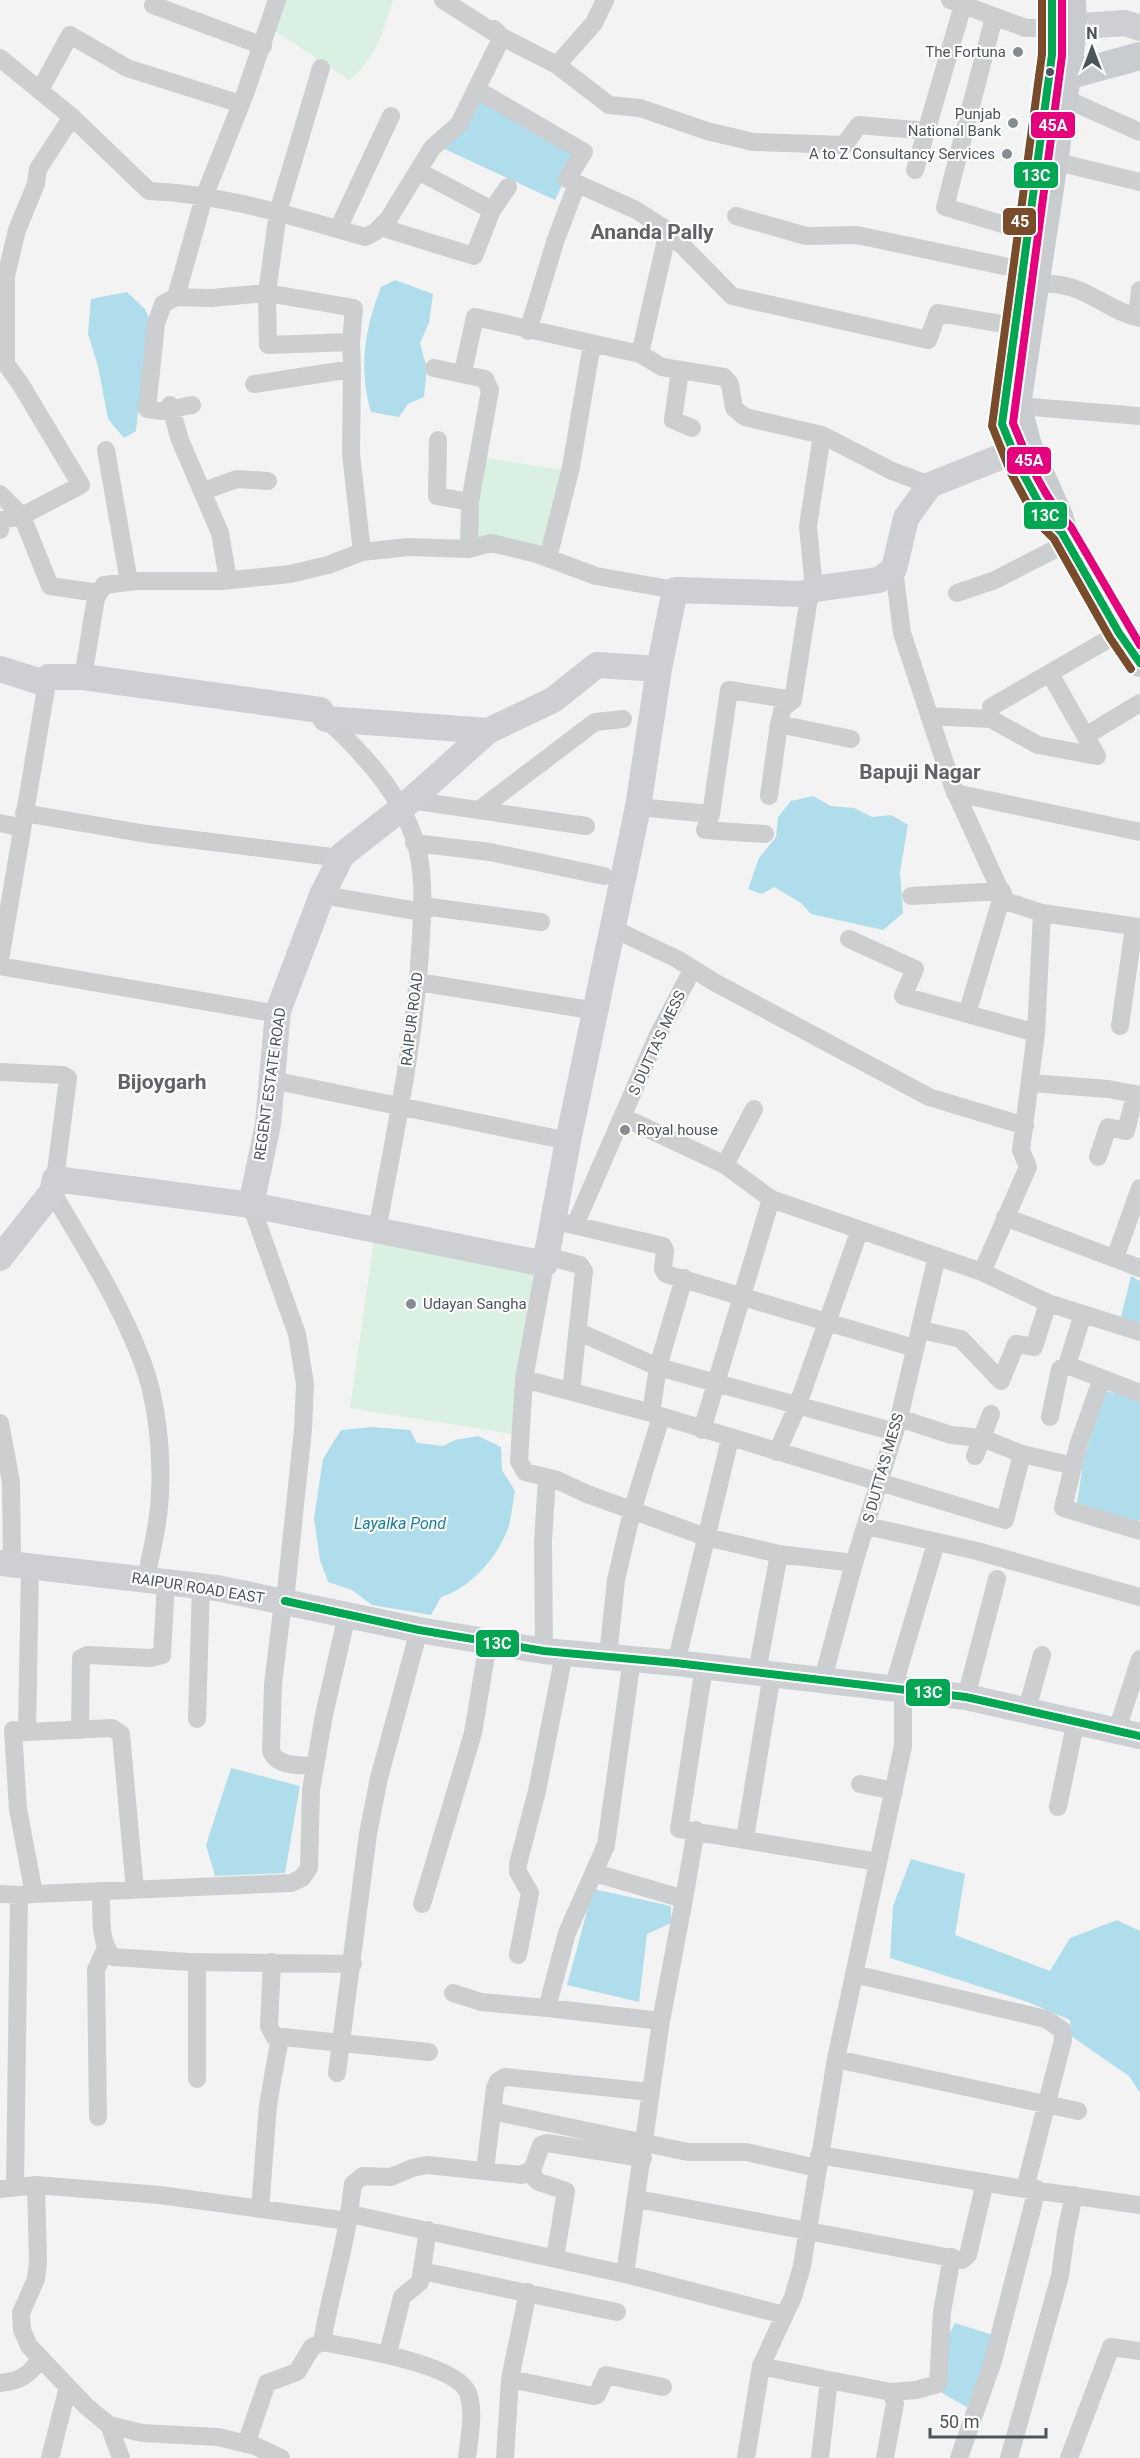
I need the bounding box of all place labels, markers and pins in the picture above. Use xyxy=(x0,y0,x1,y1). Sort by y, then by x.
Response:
place label: The Fortuna xyxy=(925,43,1006,61)
marker: The Fortuna xyxy=(1011,45,1025,59)
unlabelled marker xyxy=(1044,66,1056,78)
place label: Punjab National Bank xyxy=(908,105,1001,140)
marker: Punjab National Bank xyxy=(1006,116,1020,130)
place label: A to Z Consultancy Services xyxy=(809,145,995,163)
marker: A to Z Consultancy Services xyxy=(1000,147,1014,161)
place label: Royal house xyxy=(637,1121,718,1139)
marker: Royal house xyxy=(618,1123,632,1137)
place label: Udayan Sangha xyxy=(423,1295,527,1313)
marker: Udayan Sangha xyxy=(404,1297,418,1311)

